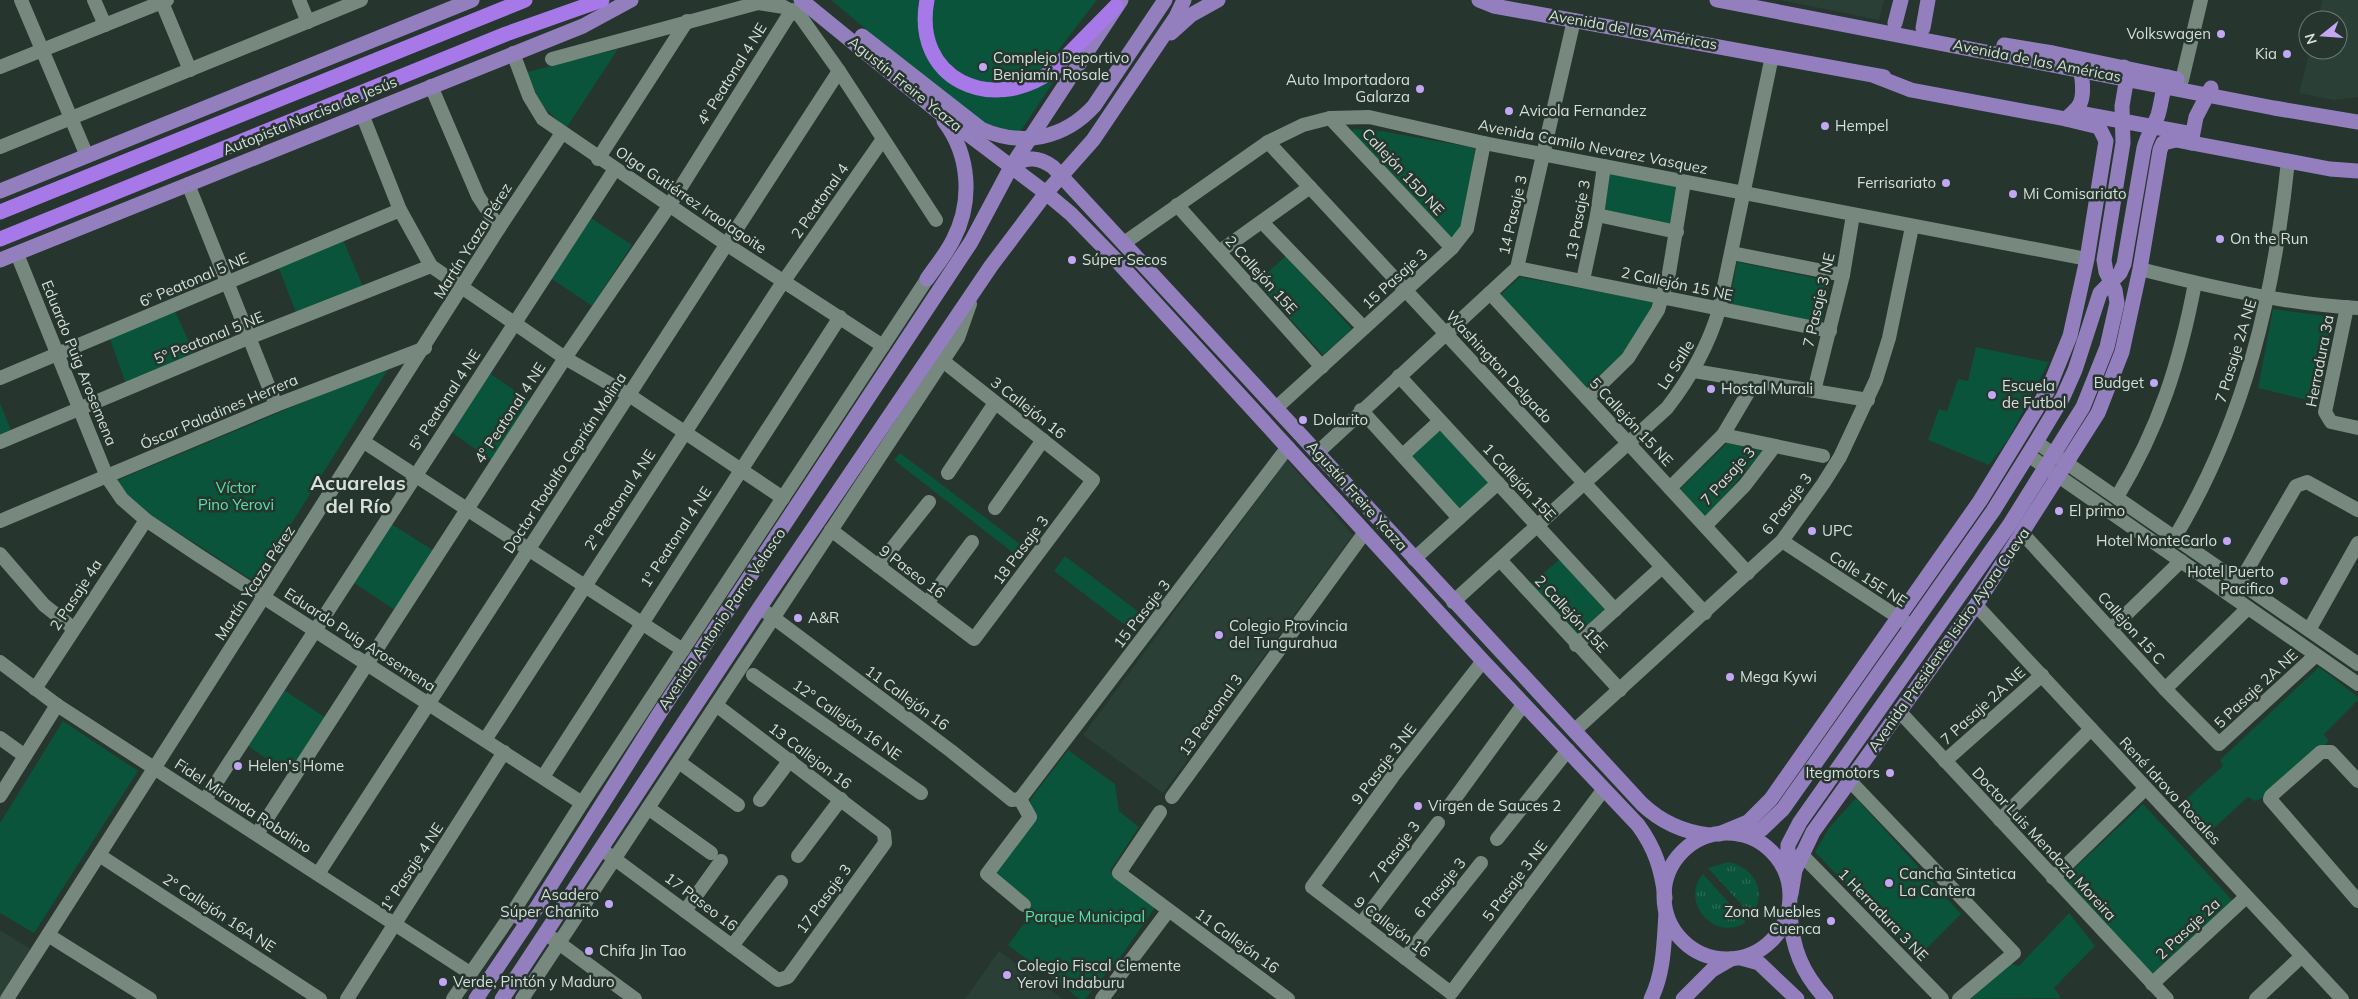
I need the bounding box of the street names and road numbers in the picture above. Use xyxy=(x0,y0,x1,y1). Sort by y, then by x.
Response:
street label: Avenida de las Américas xyxy=(1547,5,1719,54)
street label: 4º Peatonal 4 NE xyxy=(693,19,771,128)
street label: Agustín Freire Ycaza xyxy=(844,32,966,135)
street label: Avenida de las Américas xyxy=(1951,35,2123,86)
street label: Autopista Narcisa de Jesús xyxy=(220,72,400,159)
street label: Avenida Camilo Nevarez Vasquez xyxy=(1477,115,1710,178)
street label: Callejón 15D NE xyxy=(1358,124,1449,219)
street label: Olga Gutiérrez Iraolagoite xyxy=(612,142,770,257)
street label: 2 Peatonal 4 xyxy=(787,159,852,242)
street label: 14 Pasaje 3 xyxy=(1494,173,1531,257)
street label: 13 Pasaje 3 xyxy=(1561,178,1594,262)
street label: Martín Ycaza Pérez xyxy=(429,179,516,302)
street label: 2 Callejón 15E xyxy=(1221,232,1302,318)
street label: 15 Pasaje 3 xyxy=(1358,244,1431,313)
street label: 6º Peatonal 5 NE xyxy=(136,248,251,311)
street label: 7 Pasaje 3 NE xyxy=(1798,251,1839,349)
street label: 2 Callejón 15 NE xyxy=(1619,262,1735,305)
street label: Eduardo Puig Arosemena xyxy=(38,277,121,448)
street label: 7 Pasaje 2A NE xyxy=(2211,297,2260,405)
street label: Washington Delgado xyxy=(1442,306,1557,427)
street label: 5º Peatonal 5 NE xyxy=(151,307,267,368)
street label: Herradura 3a xyxy=(2301,313,2338,409)
street label: La Salle xyxy=(1653,336,1698,393)
street label: 5º Peatonal 4 NE xyxy=(405,346,484,454)
street label: 4º Peatonal 4 NE xyxy=(470,359,549,467)
street label: Doctor Rodolfo Ceprián Molina xyxy=(499,369,630,557)
street label: Óscar Paladines Herrera xyxy=(137,370,301,453)
street label: 3 Callejón 16 xyxy=(987,372,1070,443)
street label: 5 Callejón 15 NE xyxy=(1586,373,1677,470)
street label: Agustín Freire Ycaza xyxy=(1303,437,1412,555)
street label: 1 Callejón 15E xyxy=(1479,439,1560,524)
street label: 7 Pasaje 3 xyxy=(1696,442,1759,509)
street label: 2º Peatonal 4 NE xyxy=(580,446,659,554)
street label: 6 Pasaje 3 xyxy=(1757,469,1816,538)
street label: 1º Peatonal 4 NE xyxy=(636,483,715,591)
street label: 18 Pasaje 3 xyxy=(989,511,1053,588)
street label: Martín Ycaza Pérez xyxy=(210,522,299,644)
street label: Avenida Antonio Parra Velasco xyxy=(654,524,790,713)
street label: Avenida Presidente Isidro Ayora Cueva xyxy=(1864,524,2034,755)
street label: 9 Paseo 16 xyxy=(876,541,949,602)
street label: Calle 15E NE xyxy=(1826,546,1911,611)
street label: 2 Pasaje 4a xyxy=(45,555,106,634)
street label: 2 Callejón 15E xyxy=(1531,571,1612,656)
street label: 15 Pasaje 3 xyxy=(1109,576,1174,652)
street label: Eduardo Puig Arosemena xyxy=(281,583,440,696)
street label: Callejon 15 C xyxy=(2094,587,2169,668)
street label: 5 Pasaje 2A NE xyxy=(2210,645,2302,732)
street label: 11 Callejón 16 xyxy=(862,661,953,734)
street label: 7 Pasaje 2A NE xyxy=(1936,663,2029,749)
street label: 13 Peatonal 3 xyxy=(1175,670,1247,759)
street label: 12° Callejón 16 NE xyxy=(789,675,906,764)
street label: 13 Callejon 16 xyxy=(765,718,856,793)
street label: 9 Pasaje 3 NE xyxy=(1347,719,1420,808)
street label: René Idrovo Rosales xyxy=(2115,733,2225,849)
street label: Fidel Miranda Robalino xyxy=(171,754,315,857)
street label: Doctor Luis Mendoza Moreira xyxy=(1968,763,2120,924)
street label: 7 Pasaje 3 xyxy=(1365,817,1424,886)
street label: 1º Pasaje 4 NE xyxy=(376,819,447,914)
street label: 5 Pasaje 3 NE xyxy=(1478,836,1551,925)
street label: 6 Pasaje 3 xyxy=(1409,854,1470,922)
street label: 17 Pasaje 3 xyxy=(792,860,855,937)
street label: 1 Herradura 3 NE xyxy=(1834,864,1932,965)
street label: 17 Paseo 16 xyxy=(661,868,742,935)
street label: 2° Callejón 16A NE xyxy=(159,869,279,956)
street label: 9 Callejón 16 xyxy=(1351,892,1434,961)
street label: 2 Pasaje 2a xyxy=(2151,894,2224,963)
street label: 11 Callejón 16 xyxy=(1192,904,1283,977)

